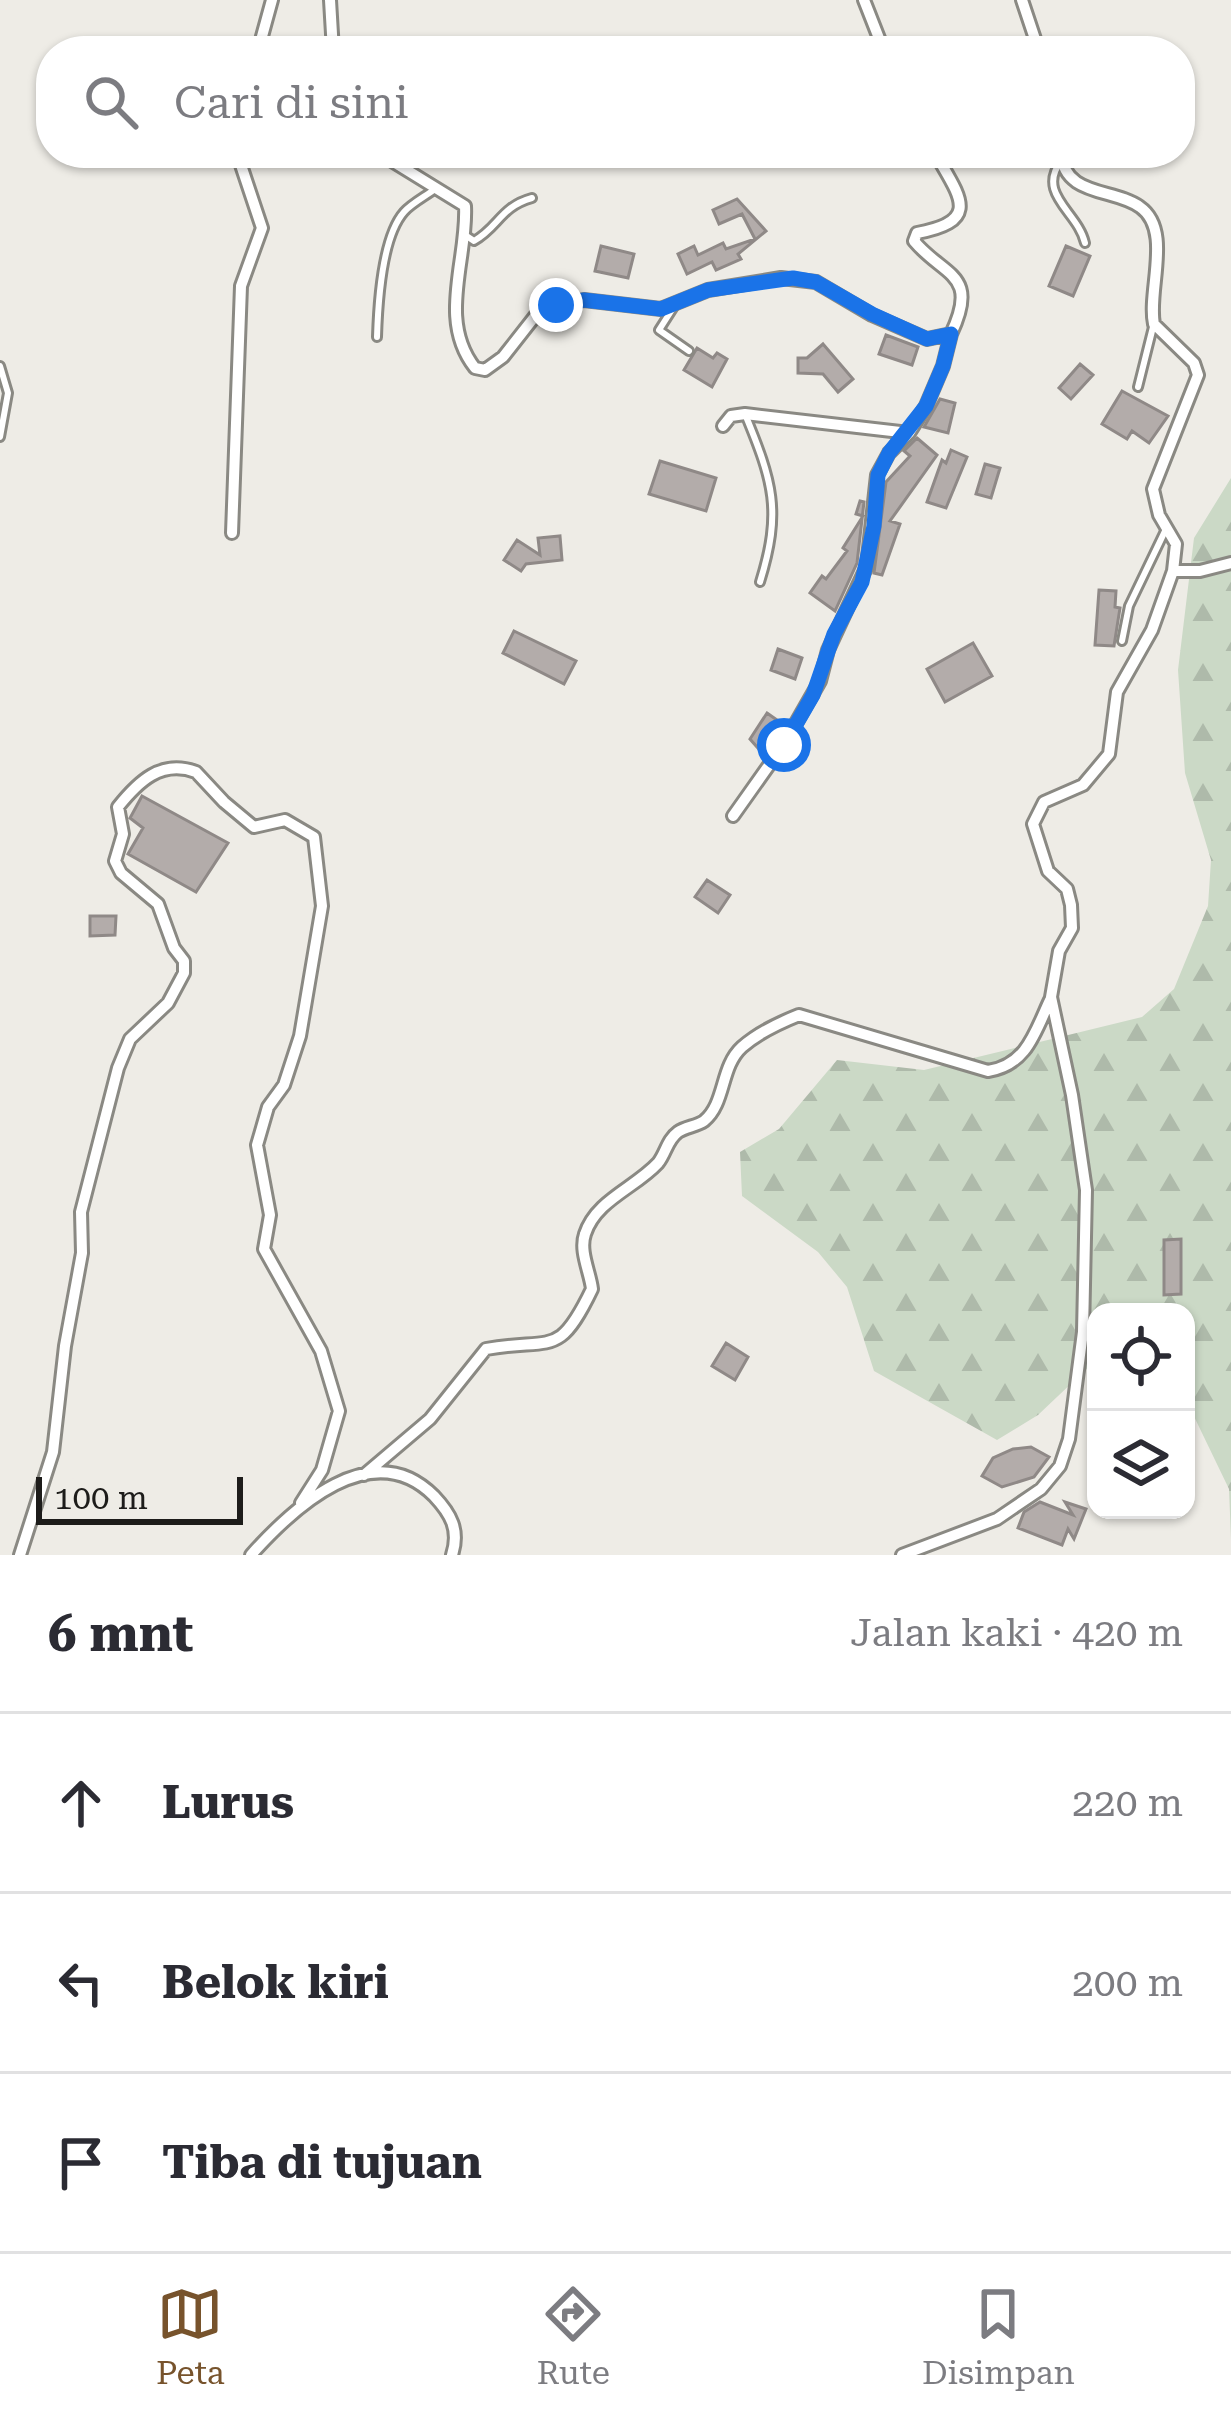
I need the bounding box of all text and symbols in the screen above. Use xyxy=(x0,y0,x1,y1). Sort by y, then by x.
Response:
search box xyxy=(36,36,1195,168)
icon: search xyxy=(78,69,144,135)
text: Cari di sini xyxy=(174,76,409,129)
route end xyxy=(529,278,583,332)
route start xyxy=(757,718,811,772)
map controls xyxy=(1087,1303,1195,1519)
button: locate xyxy=(1087,1303,1195,1411)
button: layers xyxy=(1087,1411,1195,1519)
scale bar xyxy=(36,1471,243,1524)
text: 100 m xyxy=(54,1478,148,1517)
text: 6 mnt xyxy=(48,1604,194,1663)
text: Jalan kaki · 420 m xyxy=(850,1610,1183,1656)
icon: ahead xyxy=(48,1770,114,1836)
text: Lurus xyxy=(162,1776,294,1829)
text: 220 m xyxy=(1072,1780,1183,1826)
icon: left xyxy=(48,1950,114,2016)
text: Belok kiri xyxy=(162,1956,389,2009)
text: 200 m xyxy=(1072,1960,1183,2006)
icon: arrive xyxy=(48,2130,114,2196)
text: Tiba di tujuan xyxy=(162,2136,482,2189)
tab: Peta xyxy=(156,2281,225,2392)
tab: Rute xyxy=(537,2281,610,2392)
tab: Disimpan xyxy=(922,2281,1075,2392)

